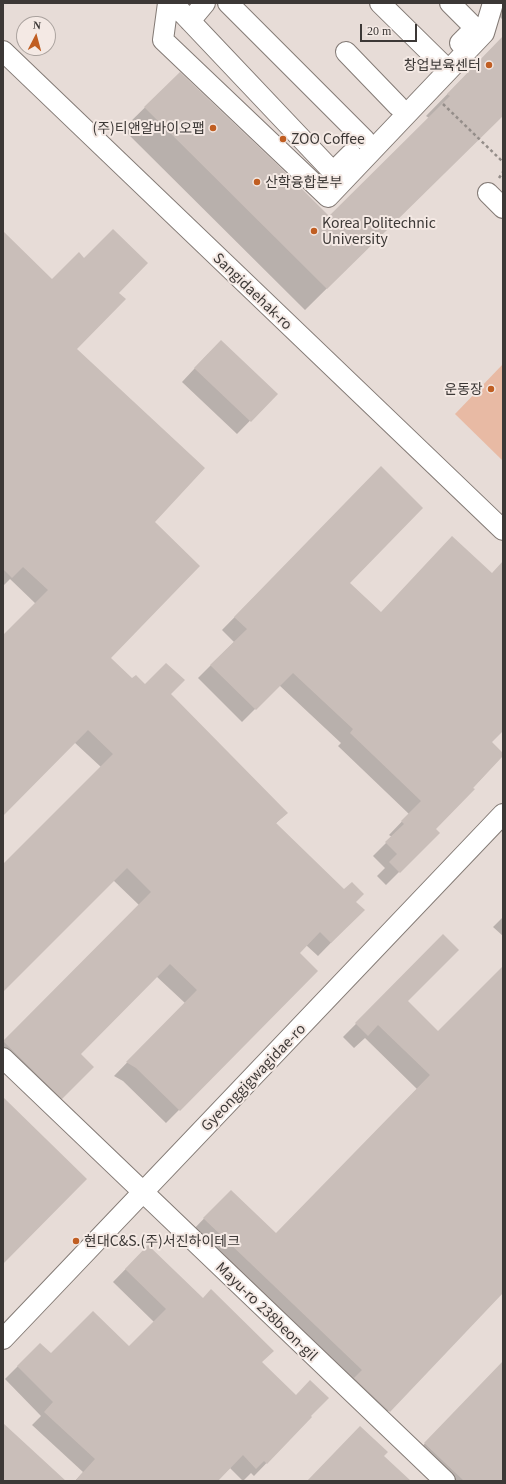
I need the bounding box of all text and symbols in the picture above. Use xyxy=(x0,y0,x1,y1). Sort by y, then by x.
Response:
north arrow xyxy=(16,16,56,56)
scale bar xyxy=(362,16,419,42)
text: N xyxy=(33,19,42,31)
text: 20 m xyxy=(367,24,391,38)
place label: 창업보육센터 xyxy=(404,57,481,73)
marker: 창업보육센터 xyxy=(484,60,494,70)
place label: (주)티앤알바이오팹 xyxy=(92,120,205,136)
marker: (주)티앤알바이오팹 xyxy=(208,123,218,133)
place label: ZOO Coffee xyxy=(291,131,365,147)
marker: ZOO Coffee xyxy=(278,134,288,144)
place label: 산학융합본부 xyxy=(265,174,342,190)
marker: 산학융합본부 xyxy=(252,177,262,187)
place label: Korea Politechnic University xyxy=(322,215,436,248)
marker: Korea Politechnic University xyxy=(309,226,319,236)
street label: Sangidaehak-ro xyxy=(210,249,296,333)
place label: 운동장 xyxy=(444,381,483,397)
marker: 운동장 xyxy=(486,384,496,394)
street label: Gyeonggigwagidae-ro xyxy=(197,1020,309,1134)
place label: 현대C&S.(주)서진하이테크 xyxy=(84,1233,240,1249)
marker: 현대C&S.(주)서진하이테크 xyxy=(71,1236,81,1246)
street label: Mayu-ro 238beon-gil xyxy=(213,1258,321,1364)

